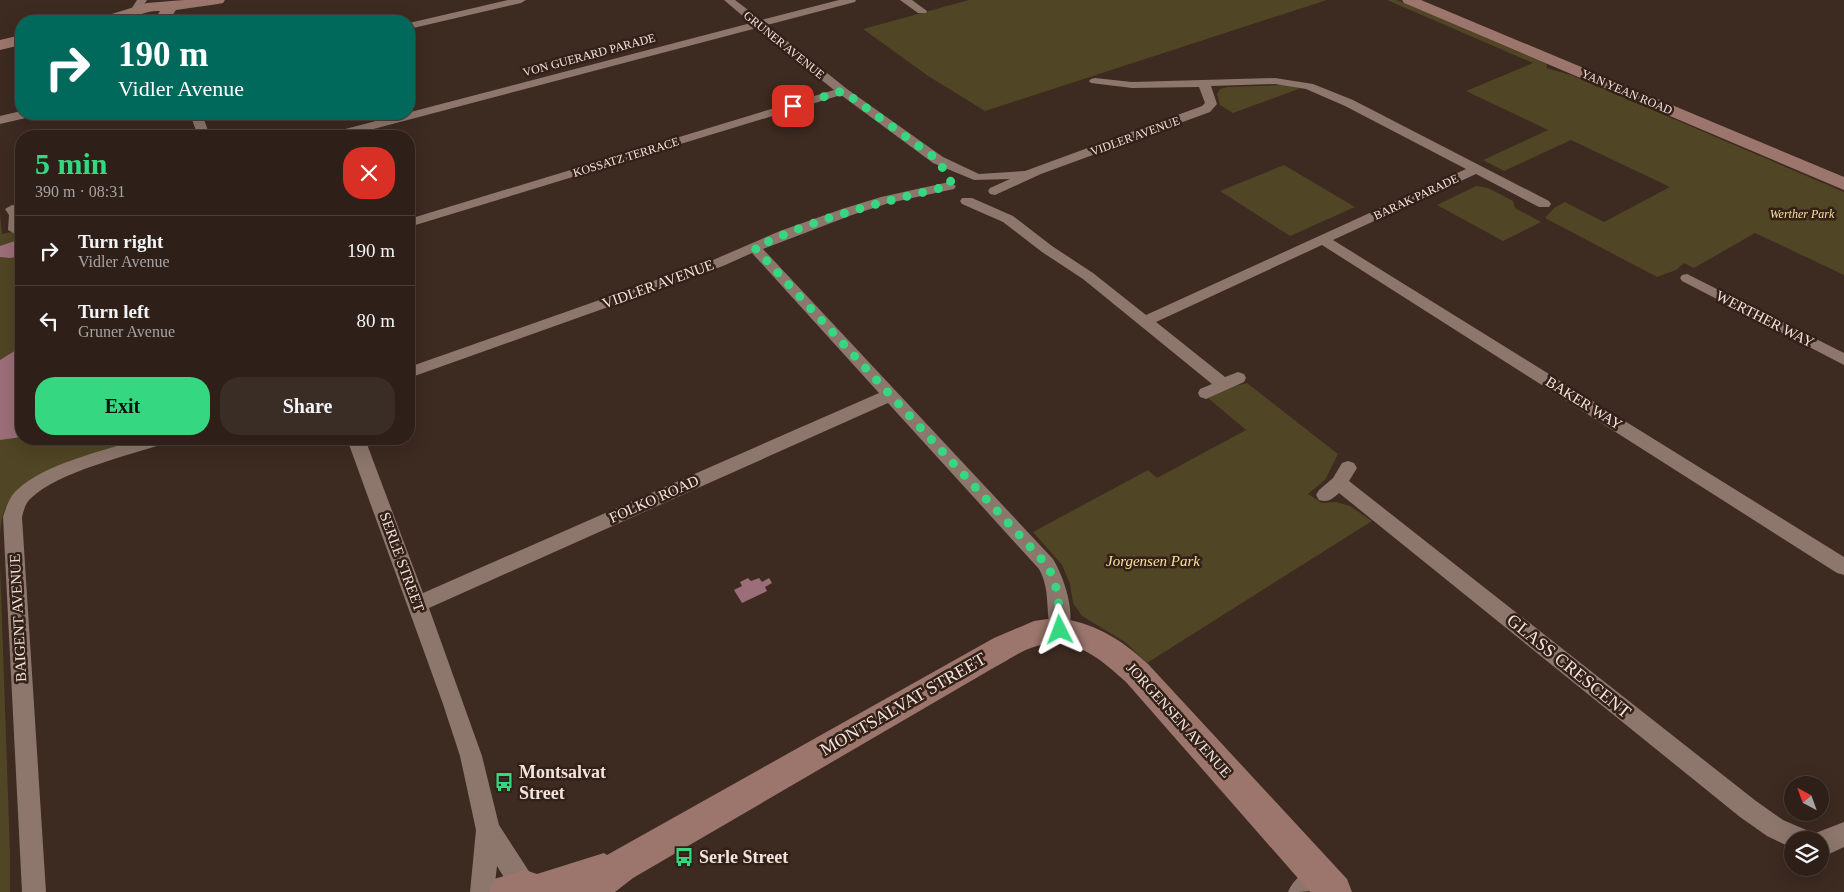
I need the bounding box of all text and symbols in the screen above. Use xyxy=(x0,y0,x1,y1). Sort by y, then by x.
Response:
street label: GRUNER AVENUE xyxy=(741,8,827,82)
street label: VON GUERARD PARADE xyxy=(521,31,657,79)
icon: right xyxy=(35,35,100,100)
text: 190 m xyxy=(118,35,208,74)
street label: YAN YEAN ROAD xyxy=(1579,66,1675,118)
text: Vidler Avenue xyxy=(118,76,244,101)
pin xyxy=(772,85,814,127)
icon: arrive xyxy=(779,92,807,120)
street label: VIDLER AVENUE xyxy=(1088,113,1182,159)
street label: KOSSATZ TERRACE xyxy=(571,134,681,180)
text: 5 min xyxy=(35,147,108,180)
button: close xyxy=(343,147,395,199)
street label: BARAK PARADE xyxy=(1371,171,1461,223)
text: 390 m · 08:31 xyxy=(35,183,125,200)
park label: Werther Park xyxy=(1770,207,1835,221)
text: Turn right xyxy=(78,231,163,252)
icon: right xyxy=(35,237,63,265)
text: 190 m xyxy=(347,240,395,261)
text: Vidler Avenue xyxy=(78,253,170,270)
street label: VIDLER AVENUE xyxy=(600,256,716,312)
street label: WERTHER WAY xyxy=(1713,287,1817,351)
text: Turn left xyxy=(78,301,150,322)
icon: left xyxy=(35,307,63,335)
text: 80 m xyxy=(356,310,395,331)
text: Gruner Avenue xyxy=(78,323,175,340)
street label: BAKER WAY xyxy=(1543,373,1625,433)
button: Exit xyxy=(35,377,210,435)
button: Share xyxy=(220,377,395,435)
street label: FOLKO ROAD xyxy=(607,472,701,526)
street label: SERLE STREET xyxy=(377,510,427,614)
park label: Jorgensen Park xyxy=(1106,553,1200,569)
street label: BAIGENT AVENUE xyxy=(7,554,29,682)
position arrow xyxy=(1033,603,1085,655)
street label: GLASS CRESCENT xyxy=(1503,610,1635,722)
street label: MONTSALVAT STREET xyxy=(817,648,989,760)
street label: JORGENSEN AVENUE xyxy=(1123,659,1235,781)
place label: Montsalvat Street xyxy=(519,762,606,803)
bus stop icon: Montsalvat Street xyxy=(493,771,515,793)
north arrow xyxy=(1784,776,1829,821)
map controls xyxy=(1784,776,1829,876)
button: layers xyxy=(1784,831,1829,876)
bus stop icon: Serle Street xyxy=(673,846,695,868)
place label: Serle Street xyxy=(699,847,788,867)

